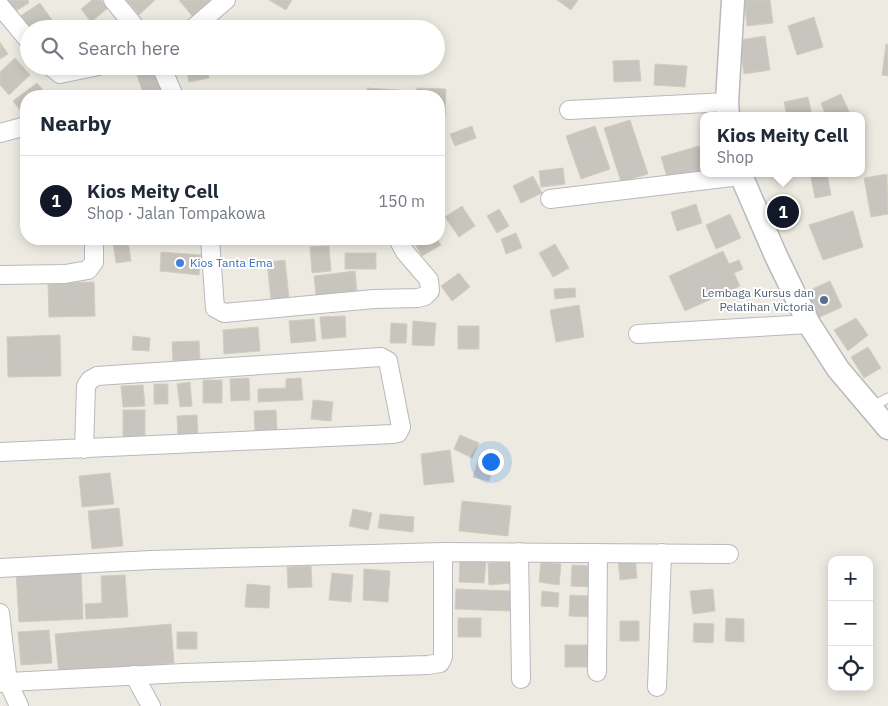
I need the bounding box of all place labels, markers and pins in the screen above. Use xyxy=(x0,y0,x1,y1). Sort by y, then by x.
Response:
pin: 1 xyxy=(767,193,799,231)
place label: Kios Tanta Ema xyxy=(190,255,273,270)
marker: Kios Tanta Ema xyxy=(174,257,186,269)
place label: Lembaga Kursus dan Pelatihan Victoria xyxy=(702,285,815,314)
marker: Lembaga Kursus dan Pelatihan Victoria xyxy=(818,294,830,306)

